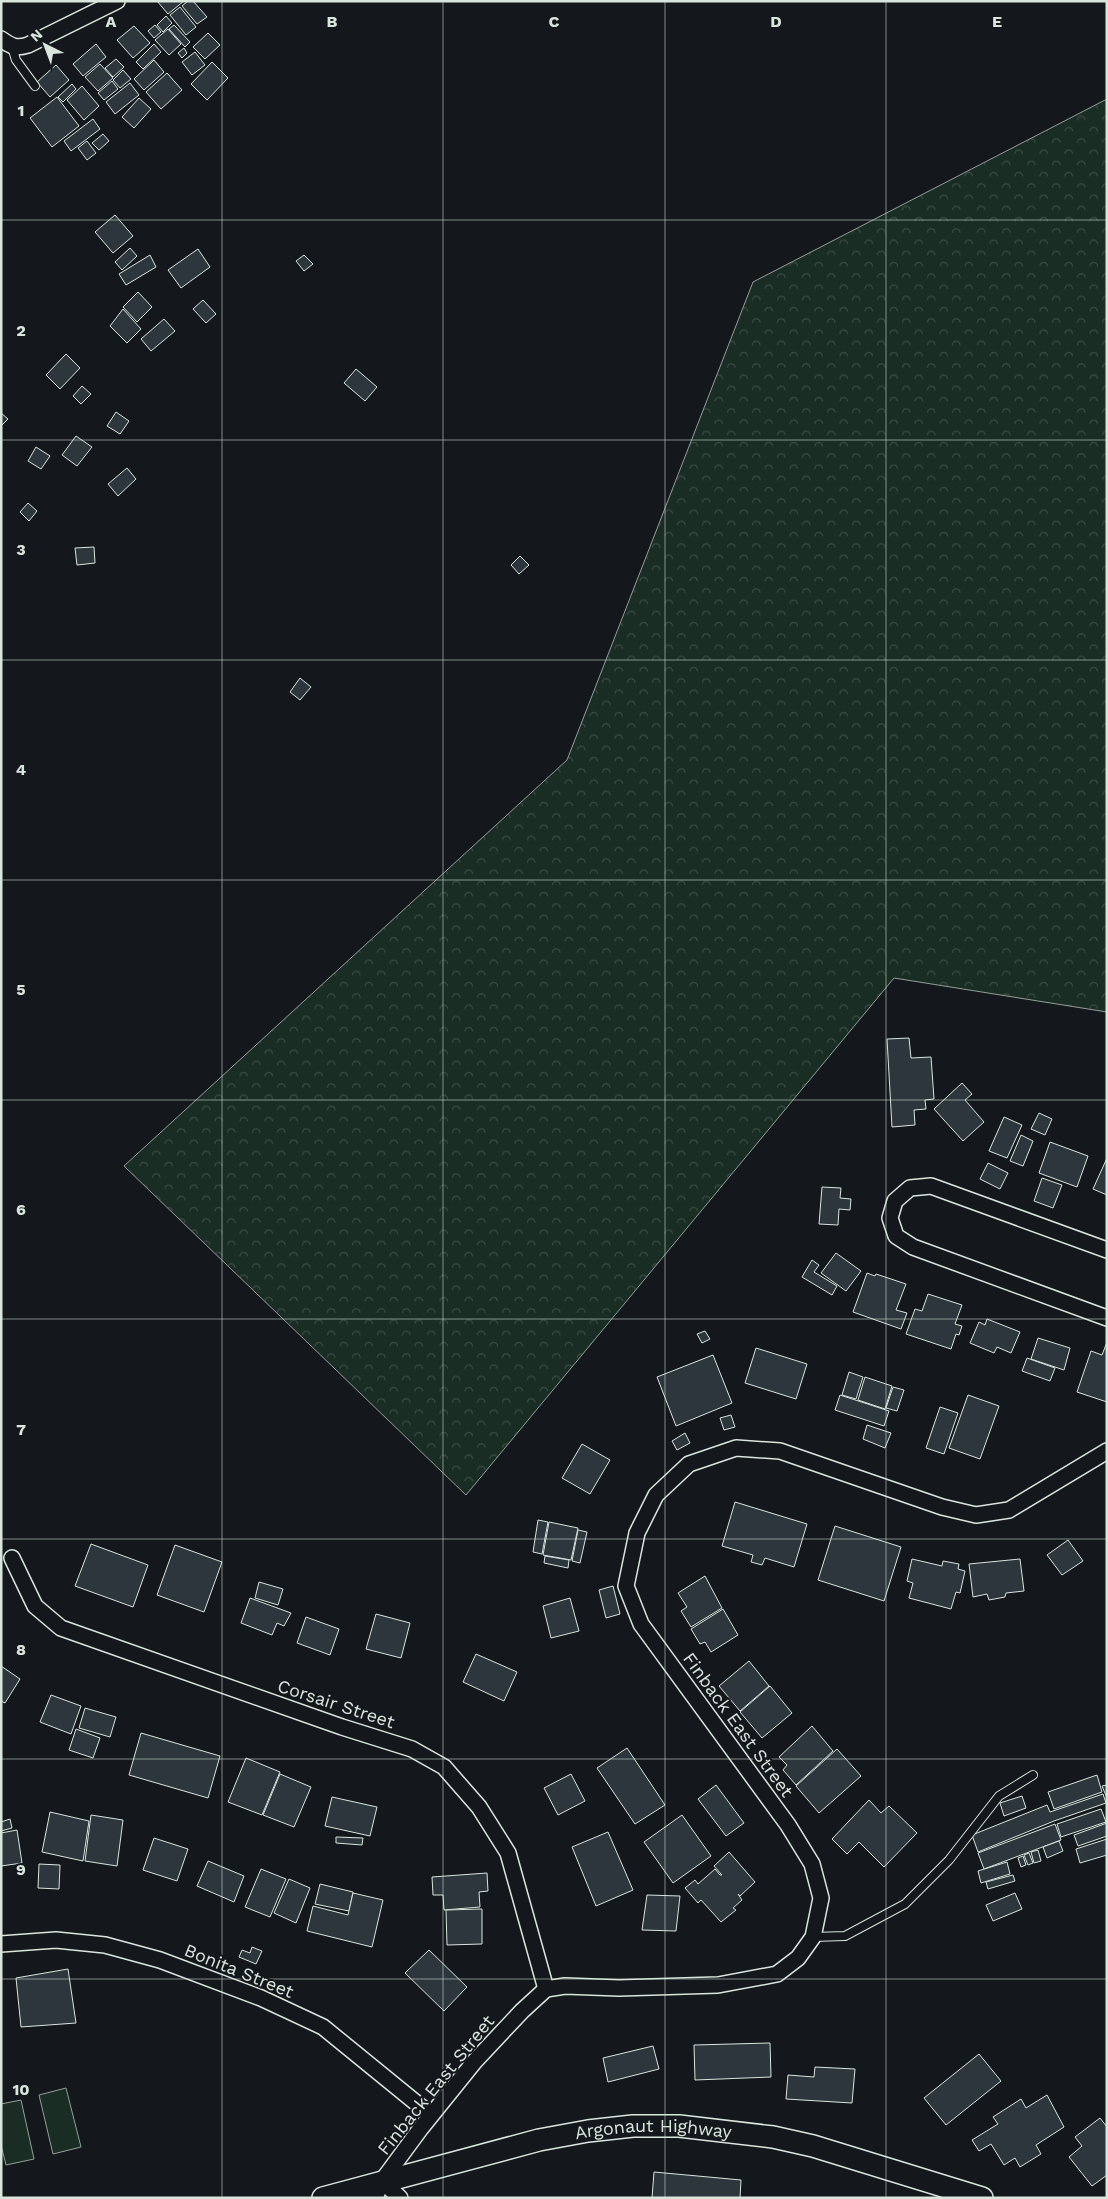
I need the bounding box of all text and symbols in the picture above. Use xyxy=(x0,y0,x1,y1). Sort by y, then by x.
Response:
text: A xyxy=(106,12,117,31)
text: B xyxy=(327,12,338,31)
text: C xyxy=(549,12,560,31)
text: D xyxy=(770,12,782,31)
text: E xyxy=(992,12,1002,31)
north arrow xyxy=(20,20,70,70)
text: N xyxy=(27,26,46,45)
text: 1 xyxy=(18,101,24,120)
text: 2 xyxy=(16,321,26,340)
text: 3 xyxy=(16,540,26,559)
text: 4 xyxy=(16,760,26,779)
text: 5 xyxy=(16,980,26,999)
text: 6 xyxy=(16,1200,26,1219)
text: 7 xyxy=(16,1420,26,1439)
text: 8 xyxy=(16,1640,26,1659)
street label: Finback East Street xyxy=(679,1648,798,1801)
street label: Corsair Street xyxy=(275,1675,398,1732)
text: 9 xyxy=(16,1860,26,1879)
street label: Bonita Street xyxy=(181,1939,297,2002)
street label: Finback East Street xyxy=(373,2010,499,2159)
text: 10 xyxy=(12,2080,30,2099)
street label: Argonaut Highway xyxy=(573,2115,734,2143)

